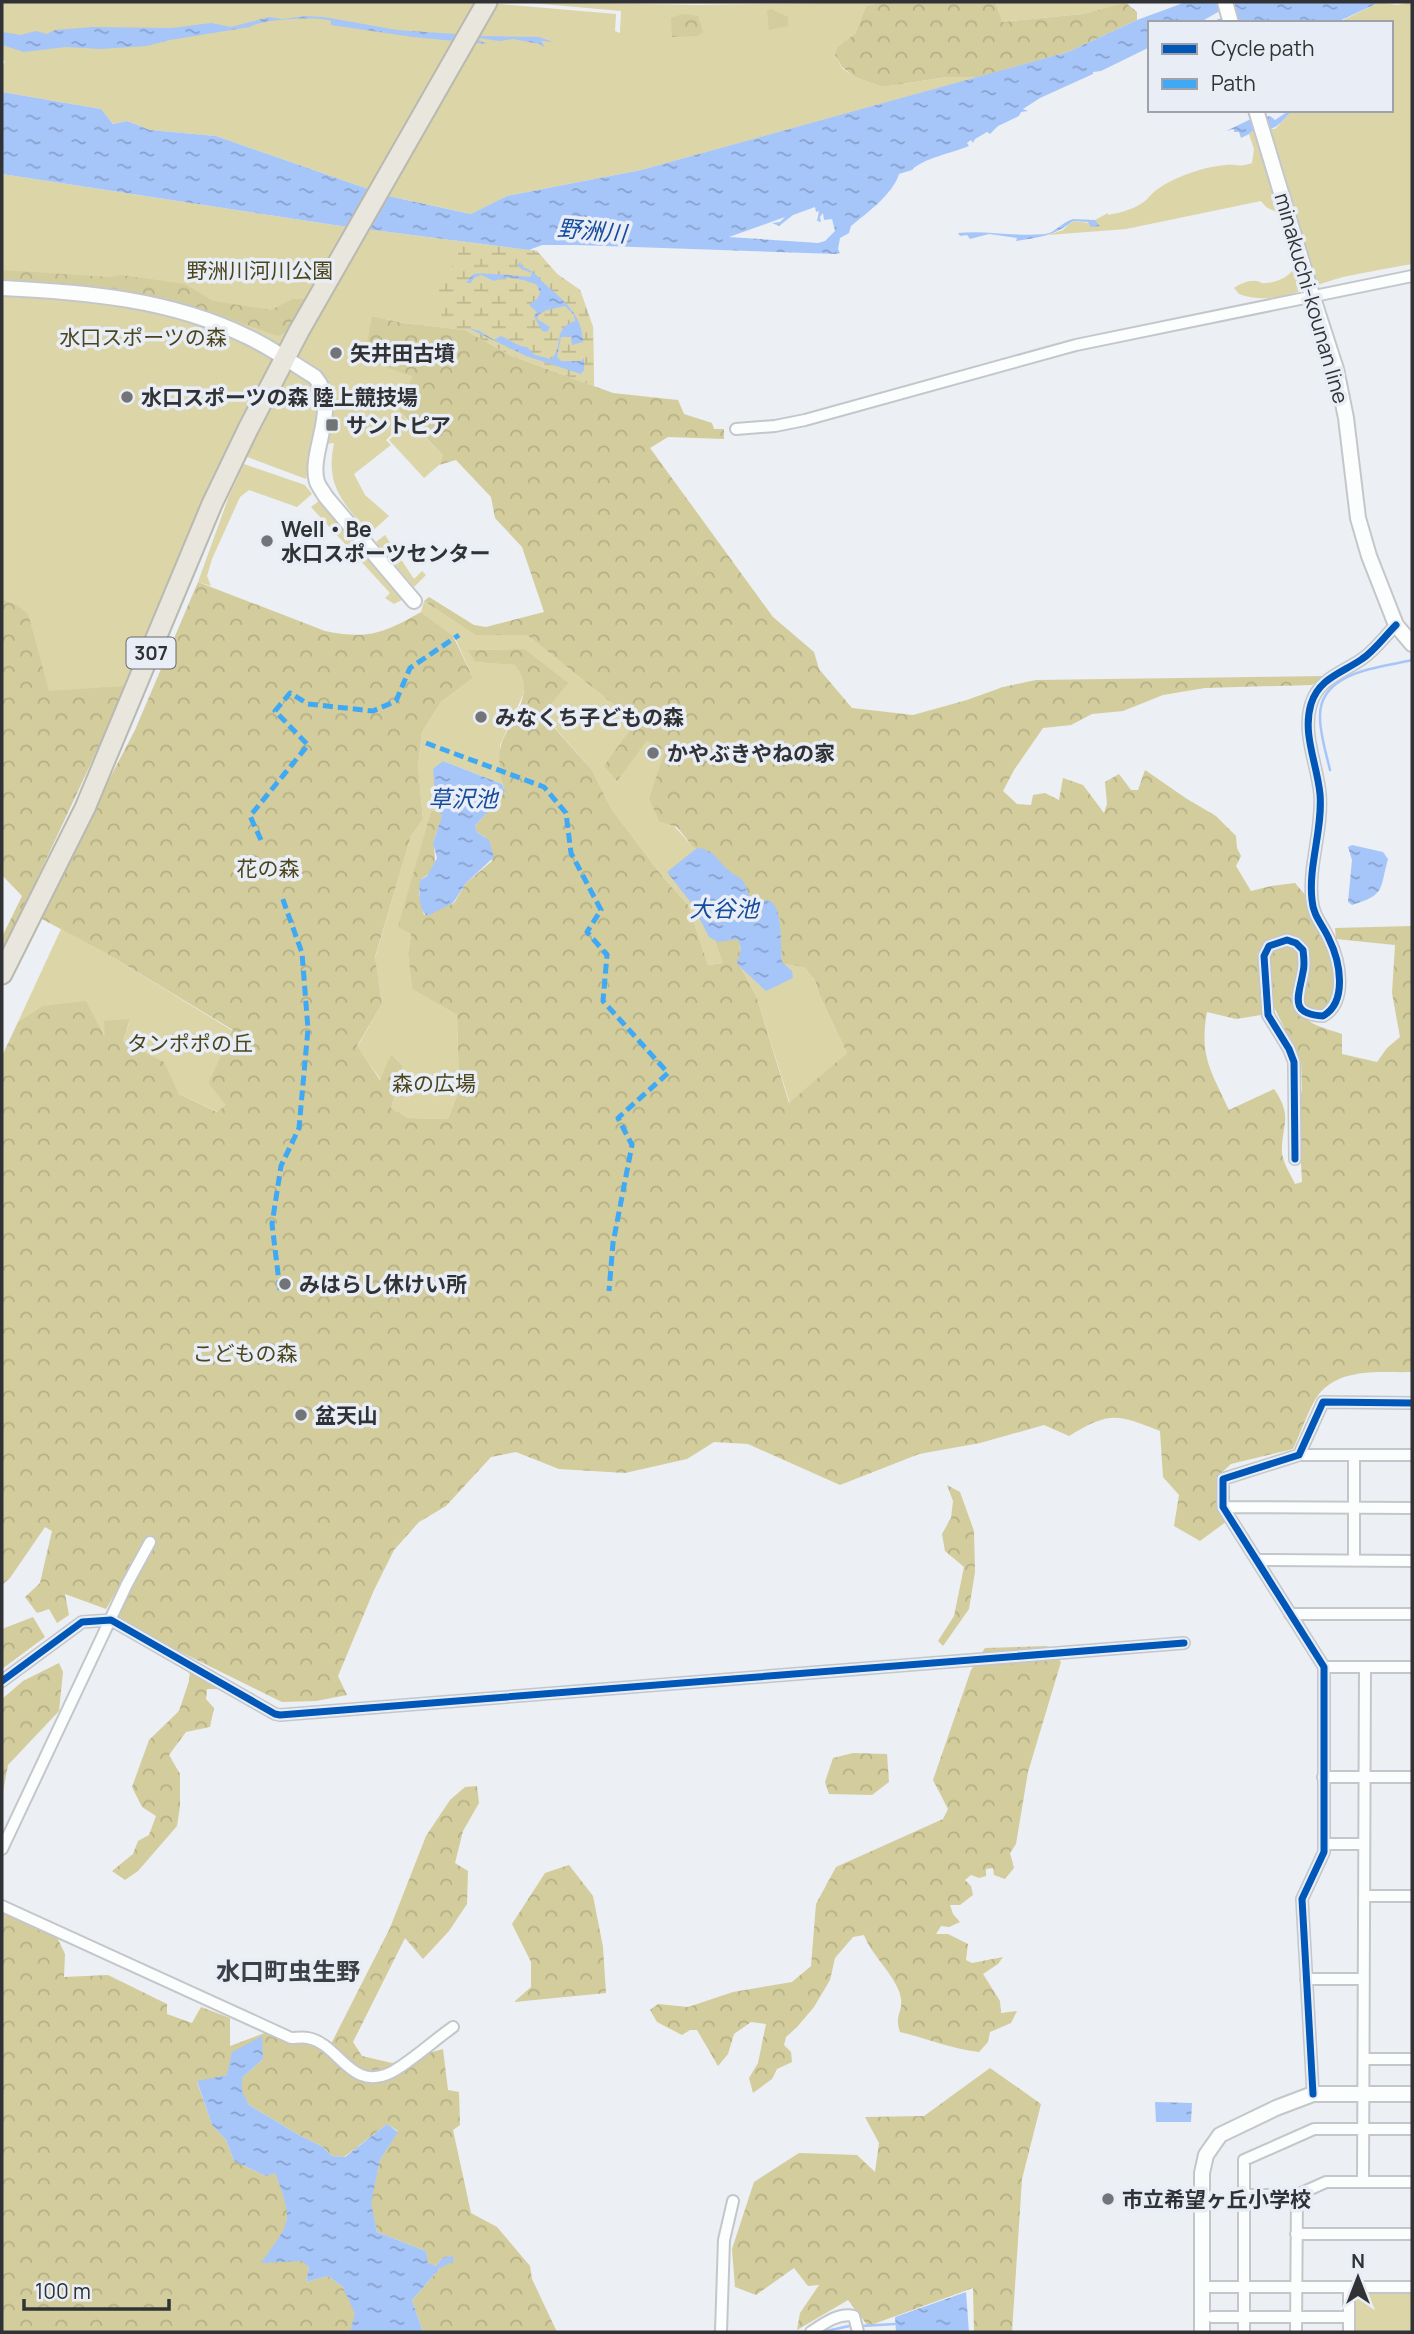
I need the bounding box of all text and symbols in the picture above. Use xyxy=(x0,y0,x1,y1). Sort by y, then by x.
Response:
legend xyxy=(1148,21,1393,112)
text: Cycle path xyxy=(1211,34,1314,62)
text: Path xyxy=(1211,69,1256,97)
street label: minakuchi-kounan line xyxy=(1269,189,1355,407)
water label: 野洲川 xyxy=(556,211,631,249)
park label: 野洲川河川公園 xyxy=(187,256,334,284)
park label: 水口スポーツの森 xyxy=(59,323,227,351)
place label: 矢井田古墳 xyxy=(350,339,455,367)
marker: 矢井田古墳 xyxy=(328,345,344,361)
place label: 水口スポーツの森 陸上競技場 xyxy=(141,383,418,411)
marker: 水口スポーツの森 陸上競技場 xyxy=(119,389,135,405)
place label: サントピア xyxy=(346,411,451,439)
marker: サントピア xyxy=(324,417,340,433)
place label: Well・Be 水口スポーツセンター xyxy=(281,515,491,567)
marker: Well・Be 水口スポーツセンター xyxy=(259,533,275,549)
road number: 307 xyxy=(127,638,176,668)
place label: みなくち子どもの森 xyxy=(495,703,684,731)
marker: みなくち子どもの森 xyxy=(473,709,489,725)
place label: かやぶきやねの家 xyxy=(667,739,835,767)
marker: かやぶきやねの家 xyxy=(645,745,661,761)
water label: 草沢池 xyxy=(429,782,500,814)
park label: 花の森 xyxy=(237,854,300,882)
water label: 大谷池 xyxy=(690,892,761,924)
park label: タンポポの丘 xyxy=(127,1029,253,1057)
park label: 森の広場 xyxy=(392,1069,476,1097)
place label: みはらし休けい所 xyxy=(299,1270,467,1298)
marker: みはらし休けい所 xyxy=(277,1276,293,1292)
park label: こどもの森 xyxy=(193,1339,298,1367)
place label: 盆天山 xyxy=(315,1401,378,1429)
marker: 盆天山 xyxy=(293,1407,309,1423)
district label: 水口町虫生野 xyxy=(216,1954,360,1987)
place label: 市立希望ヶ丘小学校 xyxy=(1122,2185,1311,2213)
marker: 市立希望ヶ丘小学校 xyxy=(1100,2191,1116,2207)
north arrow xyxy=(1323,2243,1393,2313)
text: N xyxy=(1351,2248,1365,2274)
scale bar xyxy=(24,2268,170,2312)
text: 100 m xyxy=(35,2277,91,2305)

